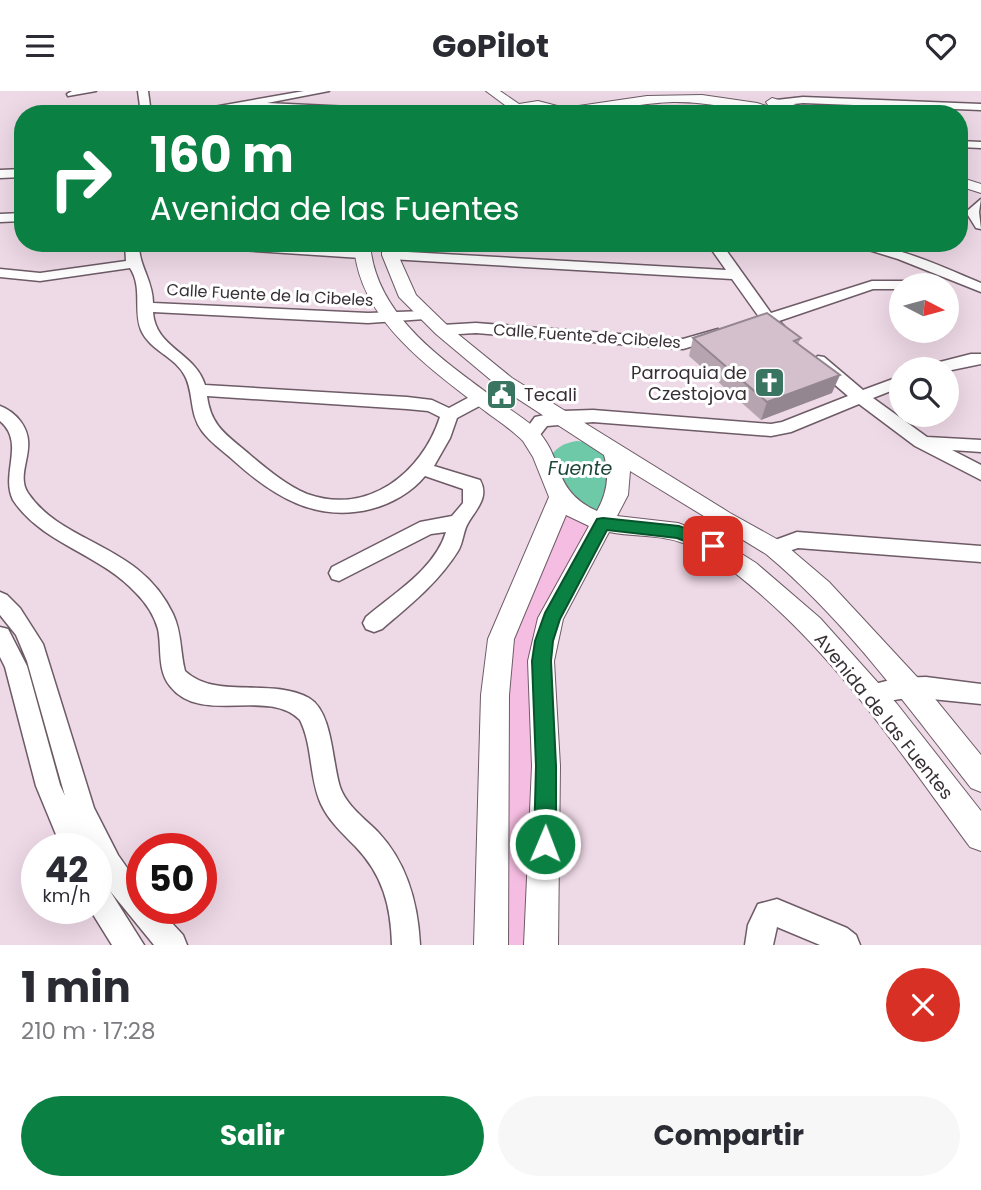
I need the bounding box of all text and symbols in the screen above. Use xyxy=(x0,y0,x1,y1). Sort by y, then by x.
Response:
text: GoPilot xyxy=(432,23,549,68)
icon: menu xyxy=(21,27,59,65)
icon: heart xyxy=(922,27,960,65)
text: 160 m xyxy=(150,121,294,189)
icon: right xyxy=(35,133,126,224)
text: Avenida de las Fuentes xyxy=(150,186,519,231)
north arrow xyxy=(889,273,959,343)
map controls xyxy=(889,273,959,427)
street label: Calle Fuente de la Cibeles xyxy=(166,278,374,312)
street label: Calle Fuente de Cibeles xyxy=(492,318,682,354)
button: search xyxy=(889,357,959,427)
place label: Parroquia de Czestojova xyxy=(631,360,747,406)
church icon: Parroquia de Czestojova xyxy=(753,365,787,399)
public building icon: Tecali xyxy=(484,377,518,411)
place label: Tecali xyxy=(524,382,577,407)
water label: Fuente xyxy=(548,455,612,482)
pin xyxy=(683,516,743,576)
icon: arrive xyxy=(694,527,732,565)
street label: Avenida de las Fuentes xyxy=(809,627,959,805)
position arrow xyxy=(508,807,582,881)
speed limit sign: 50 xyxy=(126,833,217,924)
text: 42 xyxy=(45,845,88,894)
text: km/h xyxy=(43,883,90,908)
text: 1 min xyxy=(21,958,131,1017)
button: close xyxy=(886,968,960,1042)
text: 210 m · 17:28 xyxy=(21,1015,156,1047)
button: Salir xyxy=(21,1096,484,1176)
button: Compartir xyxy=(498,1096,960,1176)

